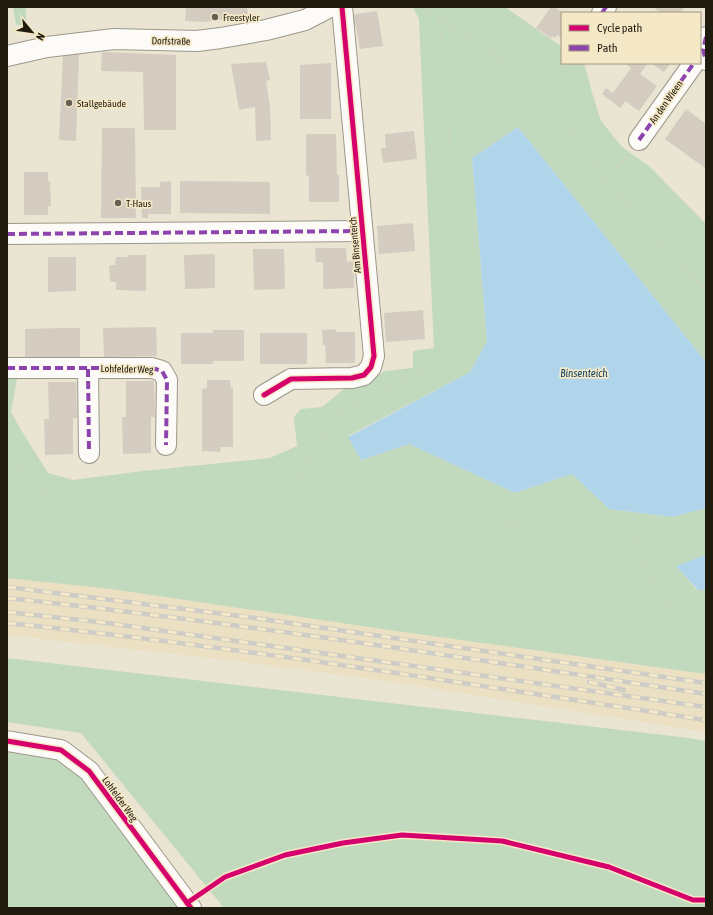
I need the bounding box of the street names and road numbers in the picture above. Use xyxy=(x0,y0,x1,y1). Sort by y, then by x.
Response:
street label: Dorfstraße xyxy=(151,35,191,47)
street label: An den Wieen xyxy=(647,78,685,126)
street label: Am Binsenteich xyxy=(347,216,363,274)
street label: Lohfelder Weg xyxy=(101,363,154,375)
street label: Lohfelder Weg xyxy=(100,774,140,824)

